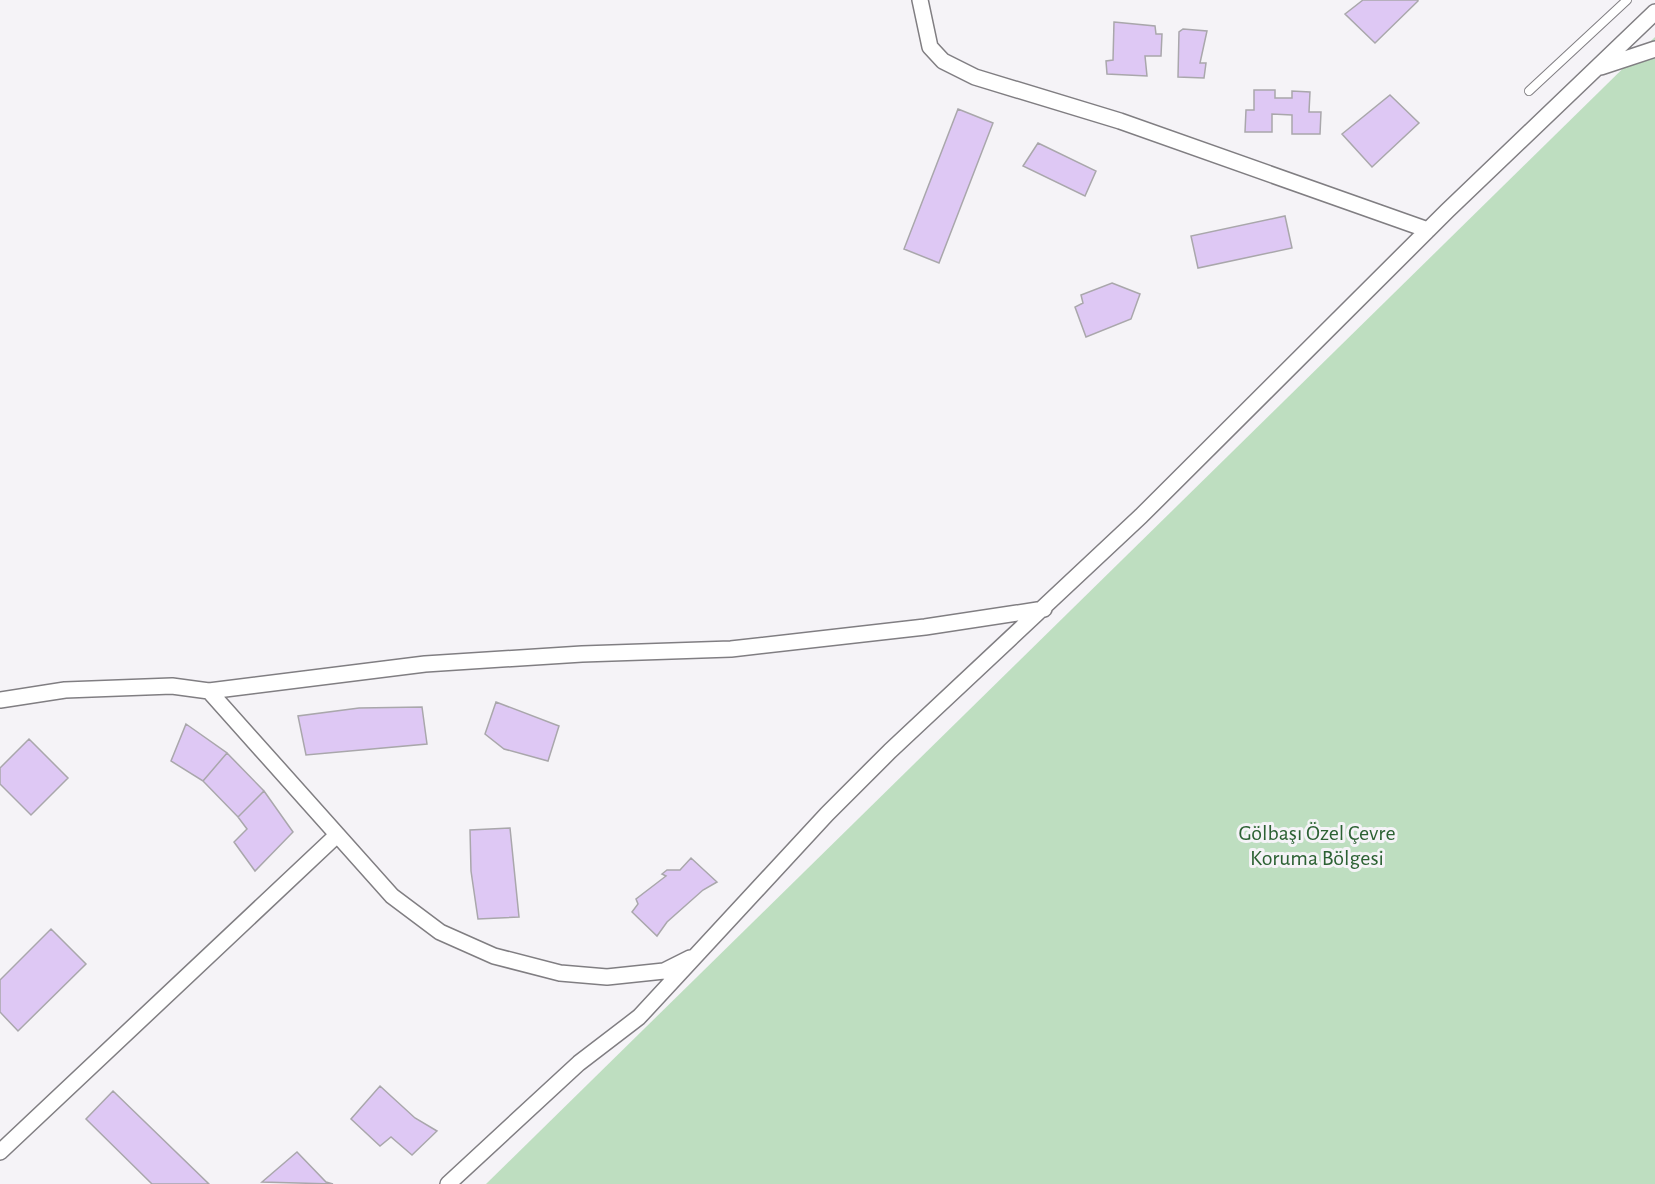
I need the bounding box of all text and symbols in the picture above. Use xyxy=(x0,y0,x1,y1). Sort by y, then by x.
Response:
park label: Gölbaşı Özel Çevre Koruma Bölgesi xyxy=(1238,822,1396,869)

